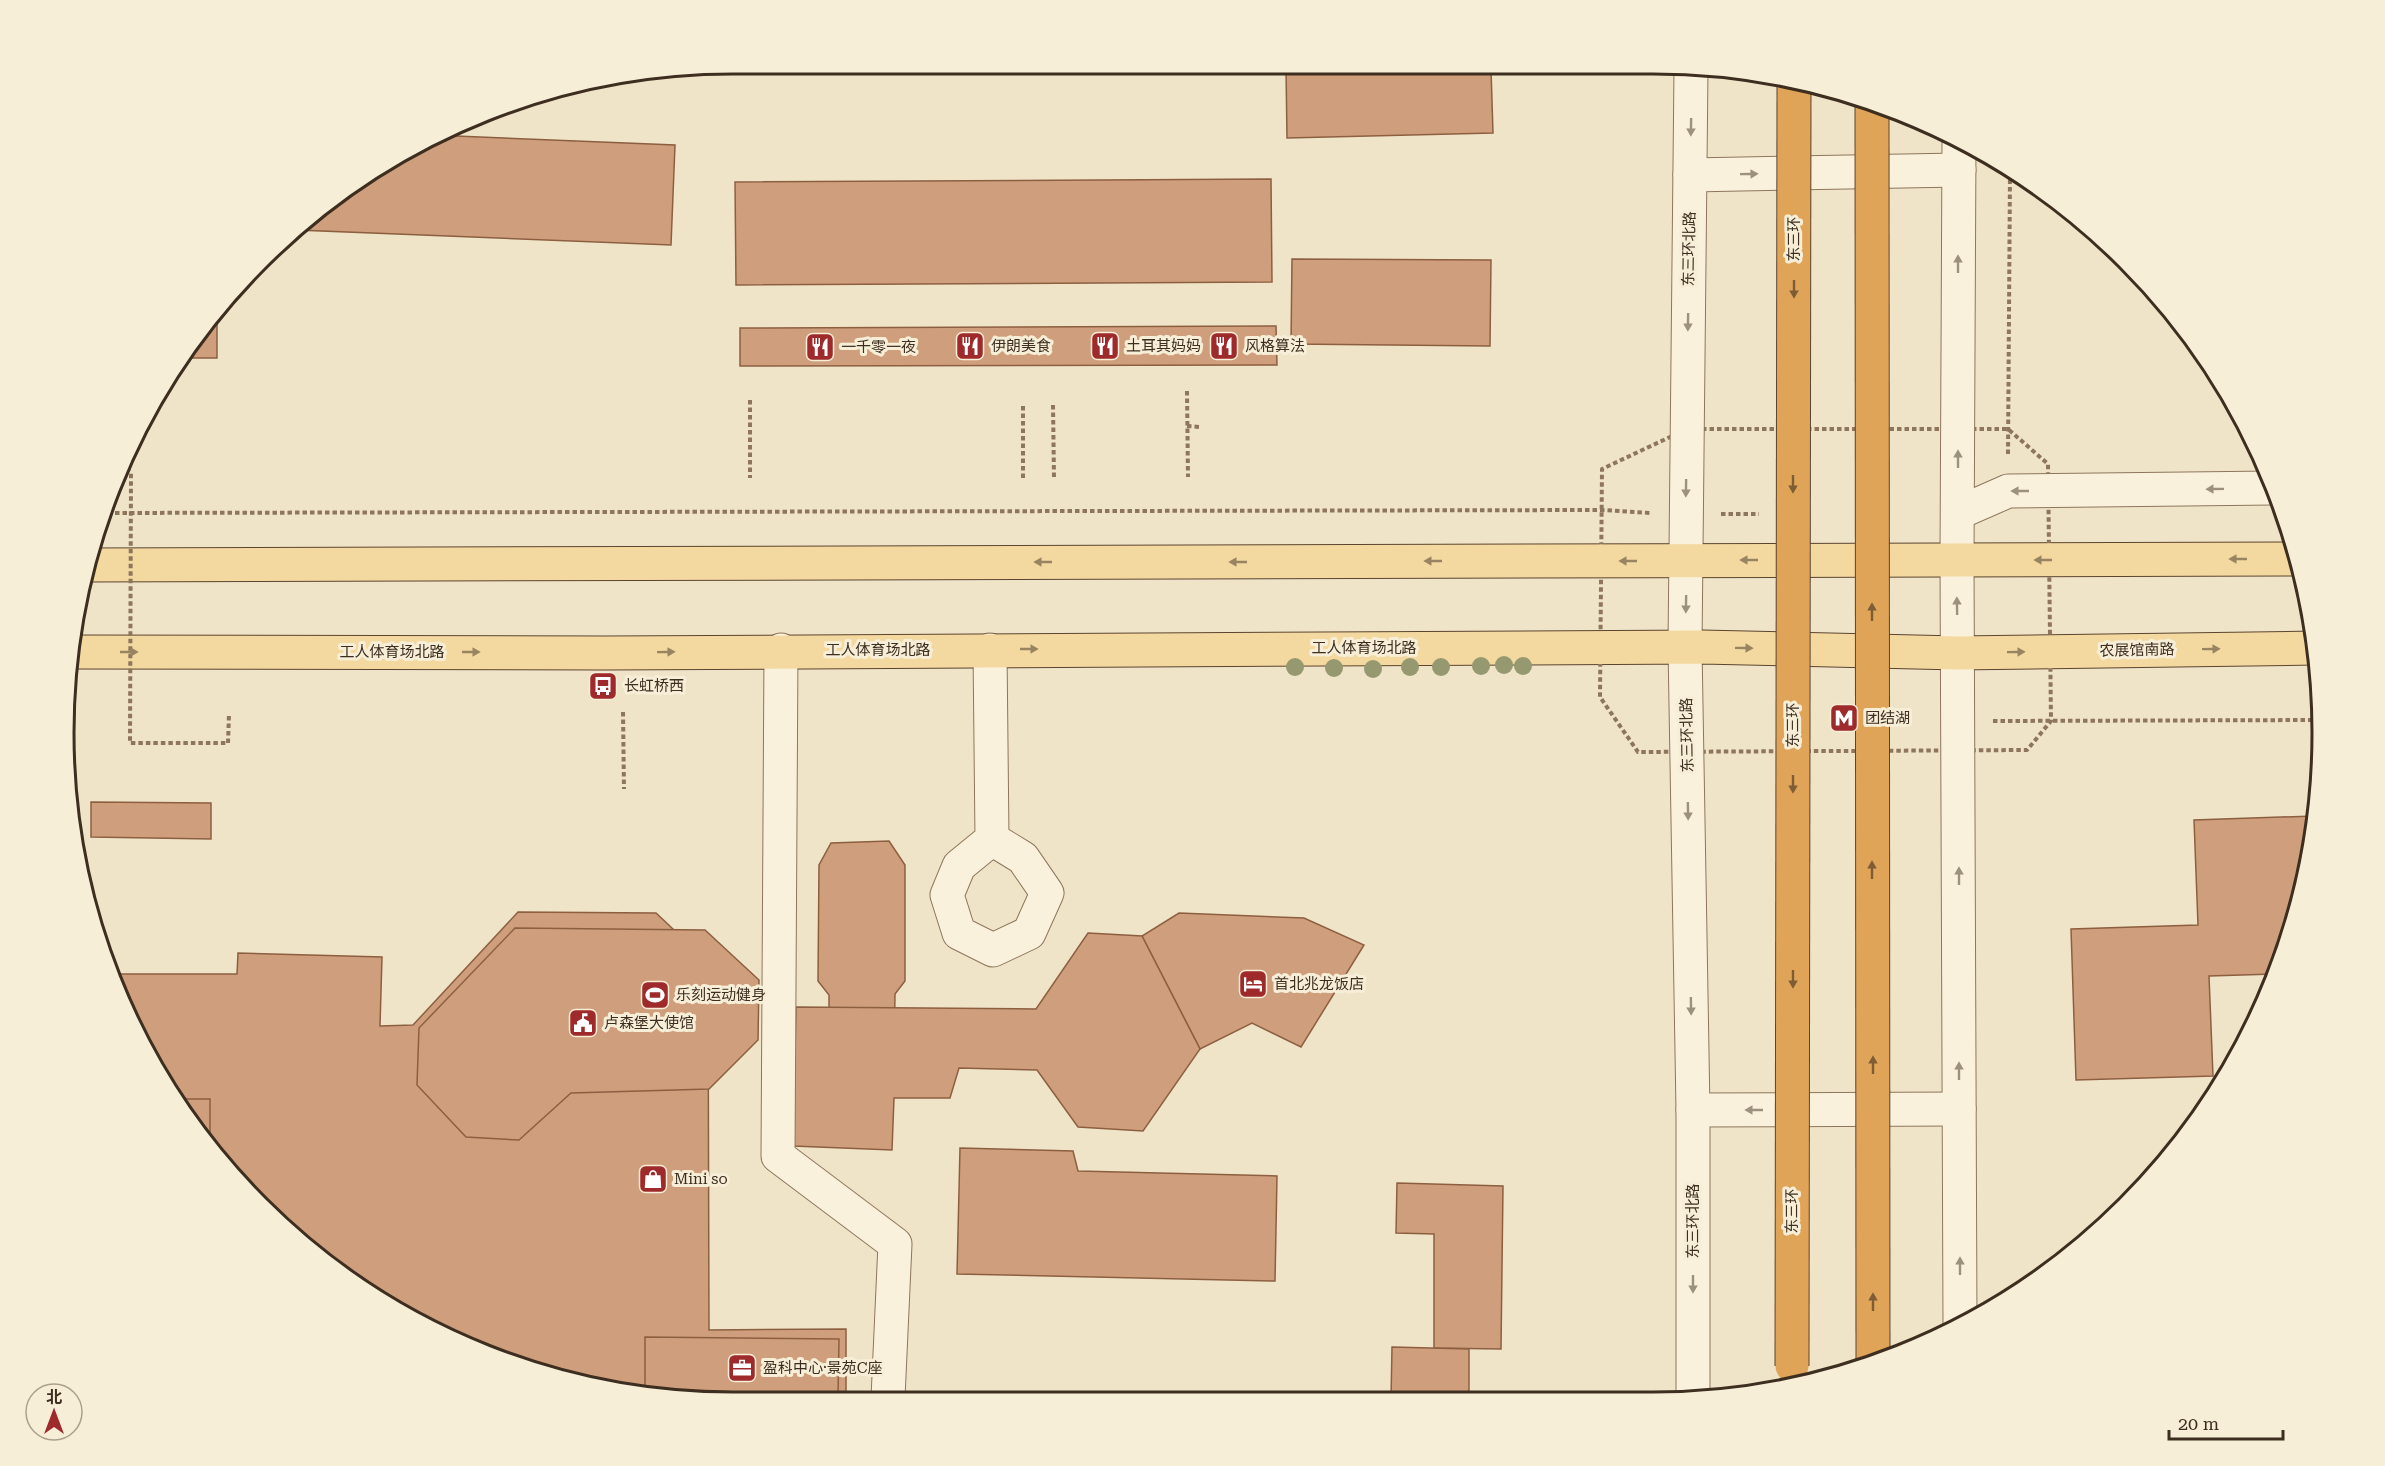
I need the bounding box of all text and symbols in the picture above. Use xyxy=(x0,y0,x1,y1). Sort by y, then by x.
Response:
one-way arrow xyxy=(1686,118,1696,137)
one-way arrow xyxy=(1739,169,1758,179)
street label: 东三环北路 xyxy=(1679,211,1699,287)
street label: 东三环 xyxy=(1785,216,1803,262)
one-way arrow xyxy=(1953,255,1963,274)
one-way arrow xyxy=(1789,279,1799,298)
one-way arrow xyxy=(1684,313,1693,332)
restaurant icon: 伊朗美食 xyxy=(954,330,986,362)
restaurant icon: 土耳其妈妈 xyxy=(1089,330,1121,362)
restaurant icon: 风格算法 xyxy=(1208,330,1240,362)
restaurant icon: 一千零一夜 xyxy=(804,331,836,363)
place label: 伊朗美食 xyxy=(991,337,1051,355)
place label: 土耳其妈妈 xyxy=(1126,337,1201,355)
place label: 风格算法 xyxy=(1245,337,1305,355)
place label: 一千零一夜 xyxy=(841,338,916,356)
one-way arrow xyxy=(1953,450,1963,469)
one-way arrow xyxy=(1789,474,1798,493)
one-way arrow xyxy=(1681,478,1691,497)
one-way arrow xyxy=(2205,484,2224,494)
one-way arrow xyxy=(2010,486,2029,496)
one-way arrow xyxy=(2228,554,2247,564)
one-way arrow xyxy=(1739,555,1758,565)
one-way arrow xyxy=(2033,555,2052,565)
one-way arrow xyxy=(1423,556,1442,566)
one-way arrow xyxy=(1618,556,1637,566)
one-way arrow xyxy=(1033,557,1052,567)
one-way arrow xyxy=(1228,557,1247,567)
one-way arrow xyxy=(1681,594,1691,613)
one-way arrow xyxy=(1953,597,1962,616)
one-way arrow xyxy=(1867,603,1877,622)
street label: 工人体育场北路 xyxy=(1311,639,1417,657)
street label: 农展馆南路 xyxy=(2099,640,2175,660)
street label: 工人体育场北路 xyxy=(825,641,931,659)
street label: 工人体育场北路 xyxy=(339,643,445,661)
one-way arrow xyxy=(1734,643,1753,653)
one-way arrow xyxy=(1020,644,1039,654)
one-way arrow xyxy=(2202,644,2221,654)
one-way arrow xyxy=(120,647,139,657)
one-way arrow xyxy=(462,647,481,657)
one-way arrow xyxy=(657,647,676,657)
one-way arrow xyxy=(2007,647,2026,656)
bus stop icon: 长虹桥西 xyxy=(587,670,619,702)
place label: 长虹桥西 xyxy=(624,677,684,695)
street label: 东三环北路 xyxy=(1677,697,1697,773)
street label: 东三环 xyxy=(1784,702,1802,748)
metro station icon: 团结湖 xyxy=(1828,702,1860,734)
place label: 团结湖 xyxy=(1865,709,1910,727)
one-way arrow xyxy=(1788,774,1798,793)
one-way arrow xyxy=(1683,801,1693,820)
one-way arrow xyxy=(1867,861,1877,880)
one-way arrow xyxy=(1954,866,1963,885)
hotel icon: 首北兆龙饭店 xyxy=(1237,968,1269,1000)
one-way arrow xyxy=(1788,969,1798,988)
place label: 首北兆龙饭店 xyxy=(1274,975,1364,993)
sports icon: 乐刻运动健身 xyxy=(639,979,671,1011)
place label: 乐刻运动健身 xyxy=(676,986,766,1004)
one-way arrow xyxy=(1686,996,1696,1015)
public building icon: 卢森堡大使馆 xyxy=(567,1007,599,1039)
place label: 卢森堡大使馆 xyxy=(604,1014,694,1032)
one-way arrow xyxy=(1868,1056,1878,1075)
one-way arrow xyxy=(1954,1061,1964,1080)
one-way arrow xyxy=(1744,1105,1763,1115)
shop icon: Mini so xyxy=(637,1163,669,1195)
place label: Mini so xyxy=(674,1170,728,1188)
street label: 东三环北路 xyxy=(1684,1183,1702,1259)
street label: 东三环 xyxy=(1783,1188,1801,1234)
one-way arrow xyxy=(1955,1256,1965,1275)
one-way arrow xyxy=(1688,1275,1698,1294)
one-way arrow xyxy=(1868,1293,1878,1312)
office icon: 盈科中心·景苑C座 xyxy=(726,1352,758,1384)
place label: 盈科中心·景苑C座 xyxy=(763,1359,883,1377)
north arrow xyxy=(24,1382,84,1442)
text: 北 xyxy=(46,1388,62,1407)
scale bar xyxy=(2169,1403,2283,1441)
text: 20 m xyxy=(2178,1413,2219,1434)

